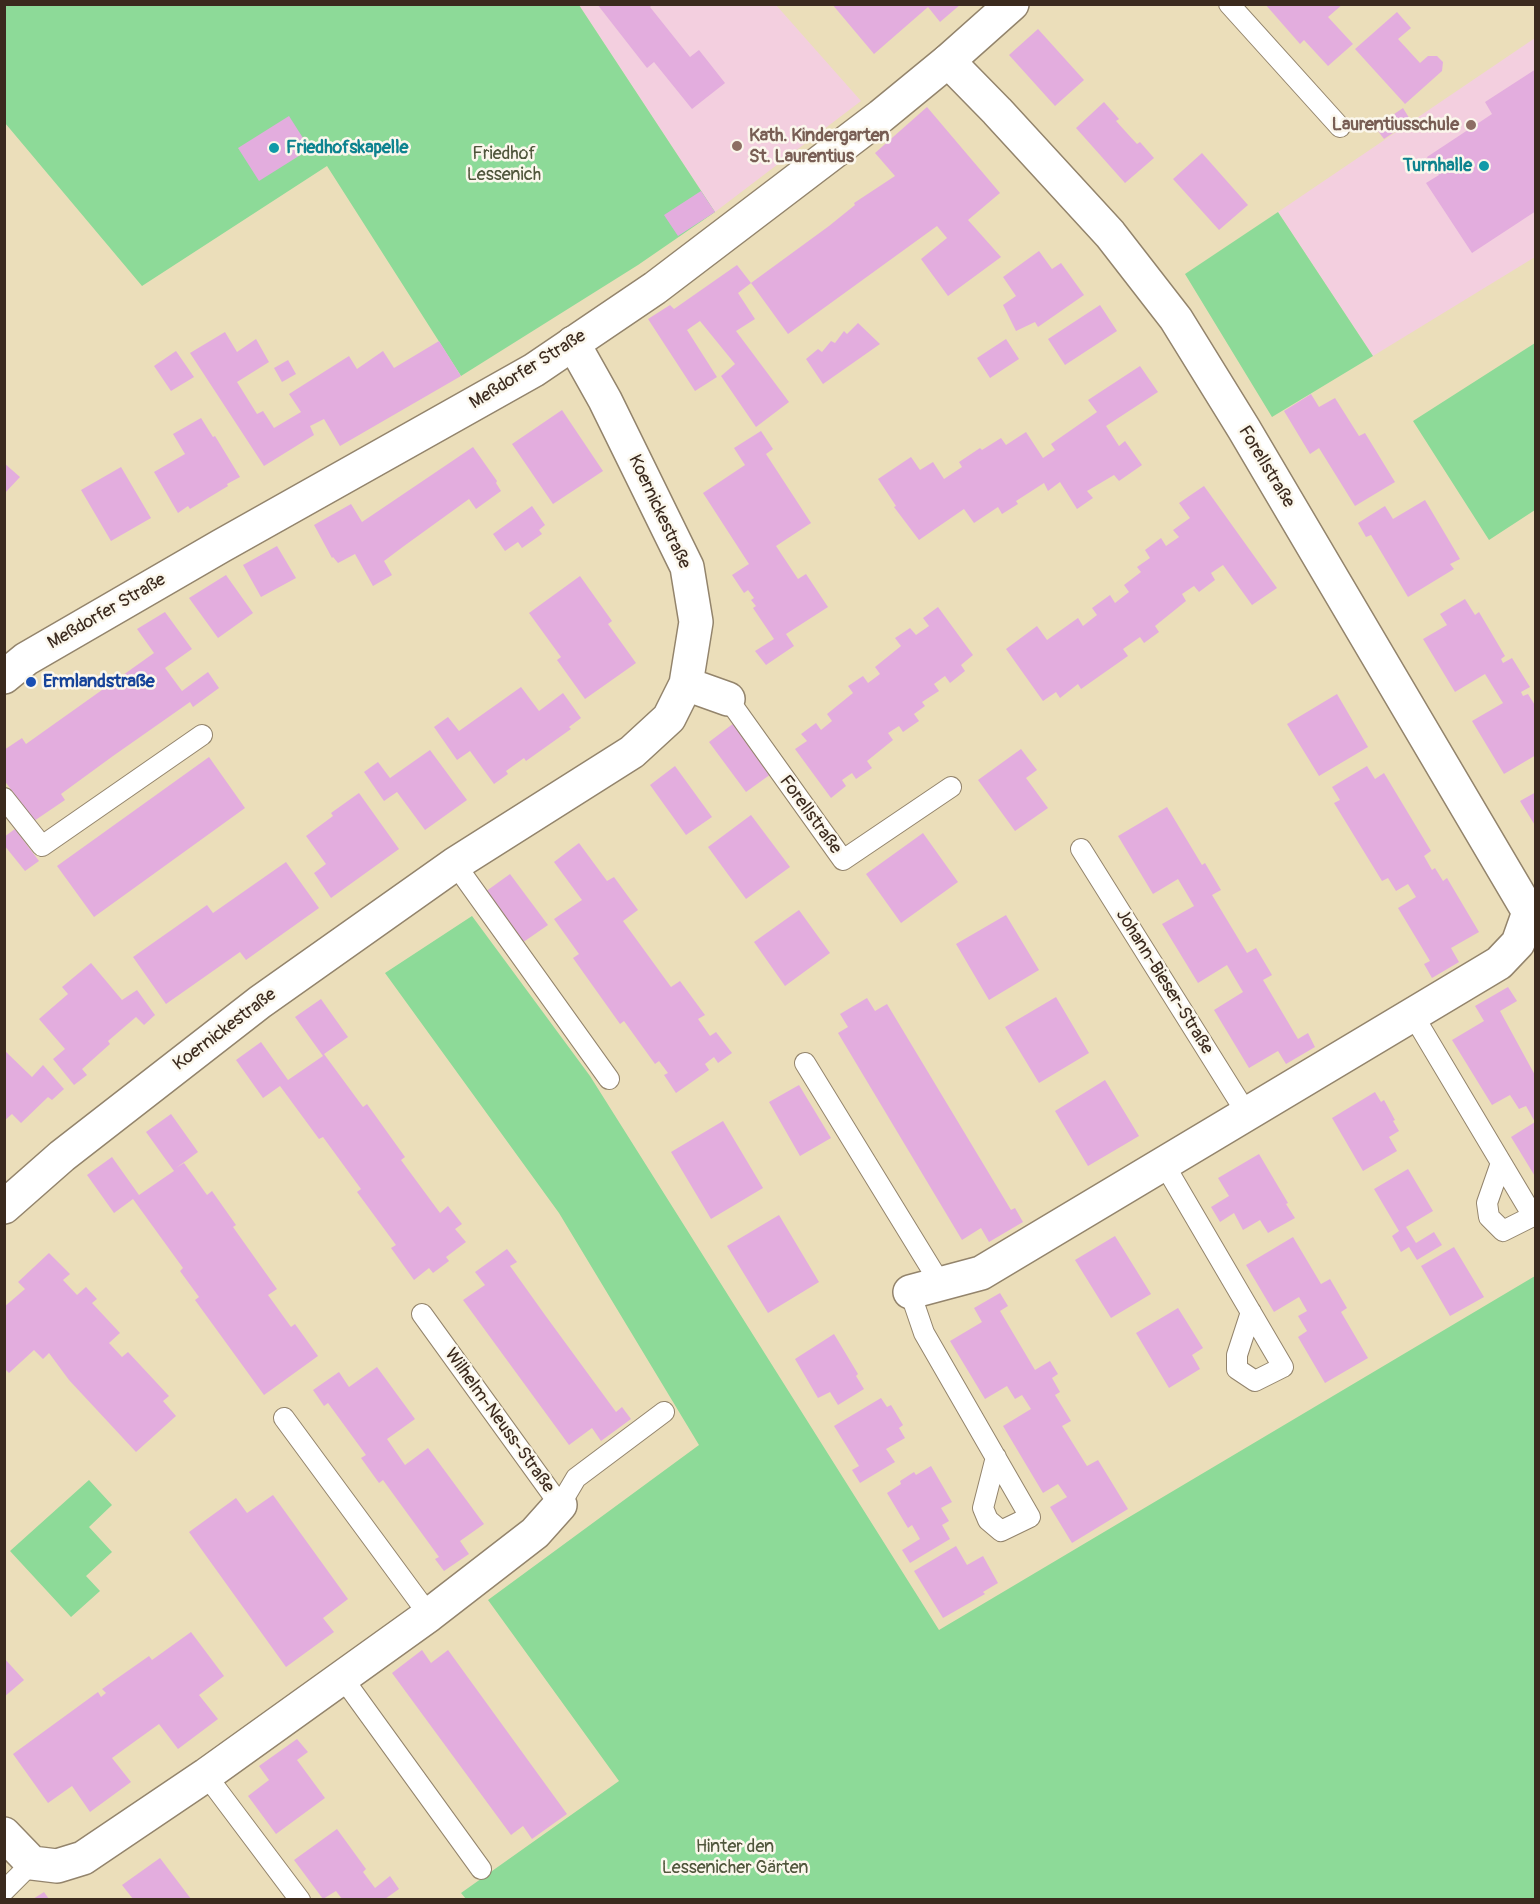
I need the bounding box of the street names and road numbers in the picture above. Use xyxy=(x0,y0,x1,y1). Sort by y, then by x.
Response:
street label: Meßdorfer Straße xyxy=(466,326,590,414)
street label: Forellstraße xyxy=(1233,422,1299,512)
street label: Koernickestraße xyxy=(623,451,695,573)
street label: Meßdorfer Straße xyxy=(44,569,170,655)
street label: Forellstraße xyxy=(774,771,846,859)
street label: Johann-Bieser-Straße xyxy=(1111,905,1217,1059)
street label: Koernickestraße xyxy=(169,984,281,1076)
street label: Wilhelm-Neuss-Straße xyxy=(439,1345,559,1497)

